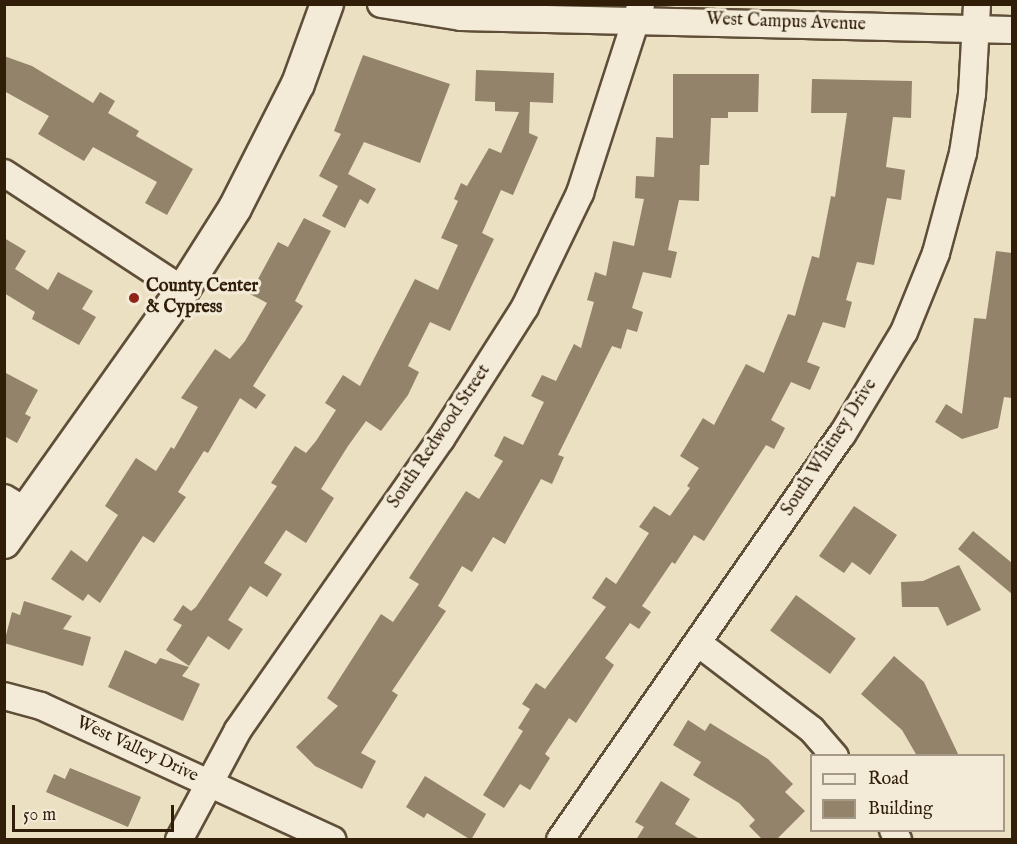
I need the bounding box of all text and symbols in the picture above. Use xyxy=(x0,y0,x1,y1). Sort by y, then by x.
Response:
street label: West Campus Avenue xyxy=(706,9,866,37)
place label: County Center & Cypress xyxy=(146,277,258,320)
marker: County Center & Cypress xyxy=(127,291,141,305)
street label: South Redwood Street xyxy=(384,361,496,513)
street label: South Whitney Drive xyxy=(778,375,882,521)
street label: West Valley Drive xyxy=(73,712,201,788)
legend xyxy=(810,754,1005,832)
text: Road xyxy=(868,768,909,791)
scale bar xyxy=(15,793,177,831)
text: Building xyxy=(868,798,933,821)
text: 50 m xyxy=(23,804,56,827)

